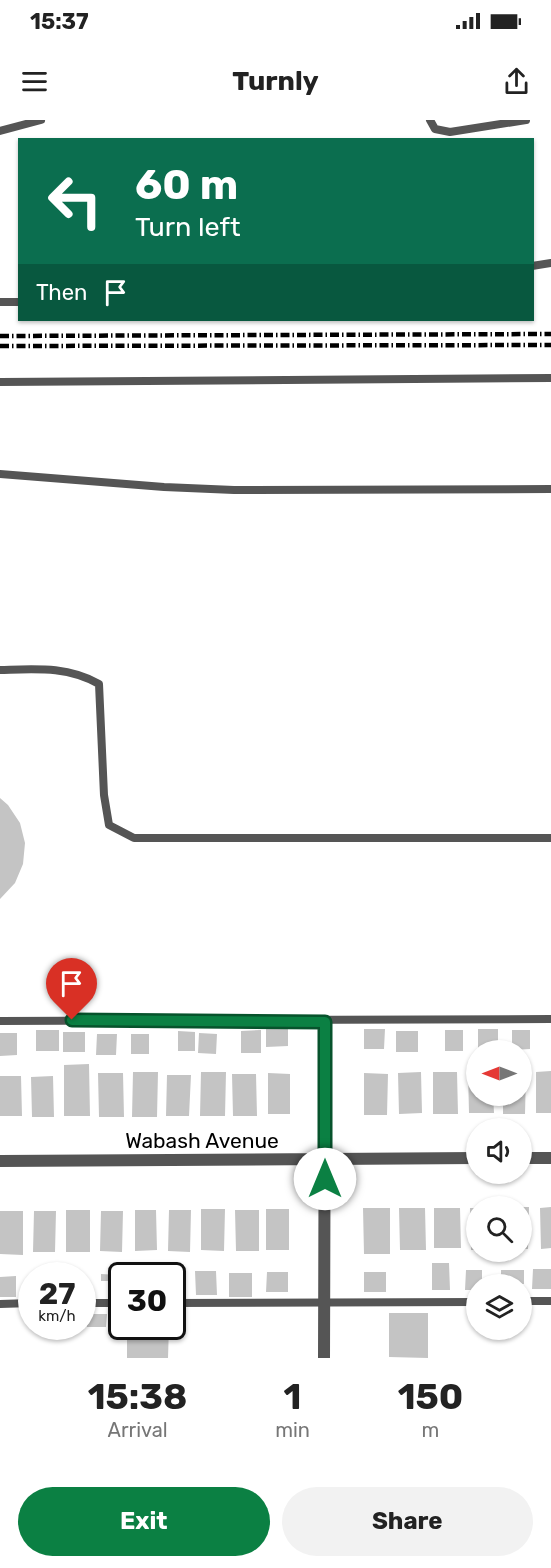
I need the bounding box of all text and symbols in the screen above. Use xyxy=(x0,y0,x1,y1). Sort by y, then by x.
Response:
text: 15:37 xyxy=(30,8,89,35)
icon: menu xyxy=(18,65,51,98)
text: Turnly xyxy=(232,65,319,97)
icon: share xyxy=(500,65,533,98)
text: 60 m xyxy=(135,160,238,210)
icon: left xyxy=(36,162,114,240)
text: Turn left xyxy=(135,211,240,243)
icon: arrive xyxy=(99,276,132,309)
text: Then xyxy=(36,279,87,306)
pin xyxy=(46,958,97,1020)
icon: arrive xyxy=(55,967,88,1000)
north arrow xyxy=(466,1040,532,1106)
map controls xyxy=(466,1040,532,1340)
button: sound xyxy=(466,1118,532,1184)
street label: Wabash Avenue xyxy=(125,1128,279,1153)
position arrow xyxy=(293,1147,357,1211)
button: search xyxy=(466,1196,532,1262)
speed limit sign: 30 xyxy=(108,1262,186,1340)
button: layers xyxy=(466,1274,532,1340)
text: 27 xyxy=(39,1276,75,1312)
text: km/h xyxy=(38,1307,76,1325)
text: 15:38 xyxy=(88,1375,187,1418)
text: 1 xyxy=(284,1375,302,1418)
text: 150 xyxy=(398,1375,463,1418)
text: Arrival xyxy=(108,1418,168,1442)
text: min xyxy=(275,1418,310,1442)
text: m xyxy=(422,1418,439,1442)
button: Exit xyxy=(18,1487,270,1556)
button: Share xyxy=(282,1487,533,1556)

